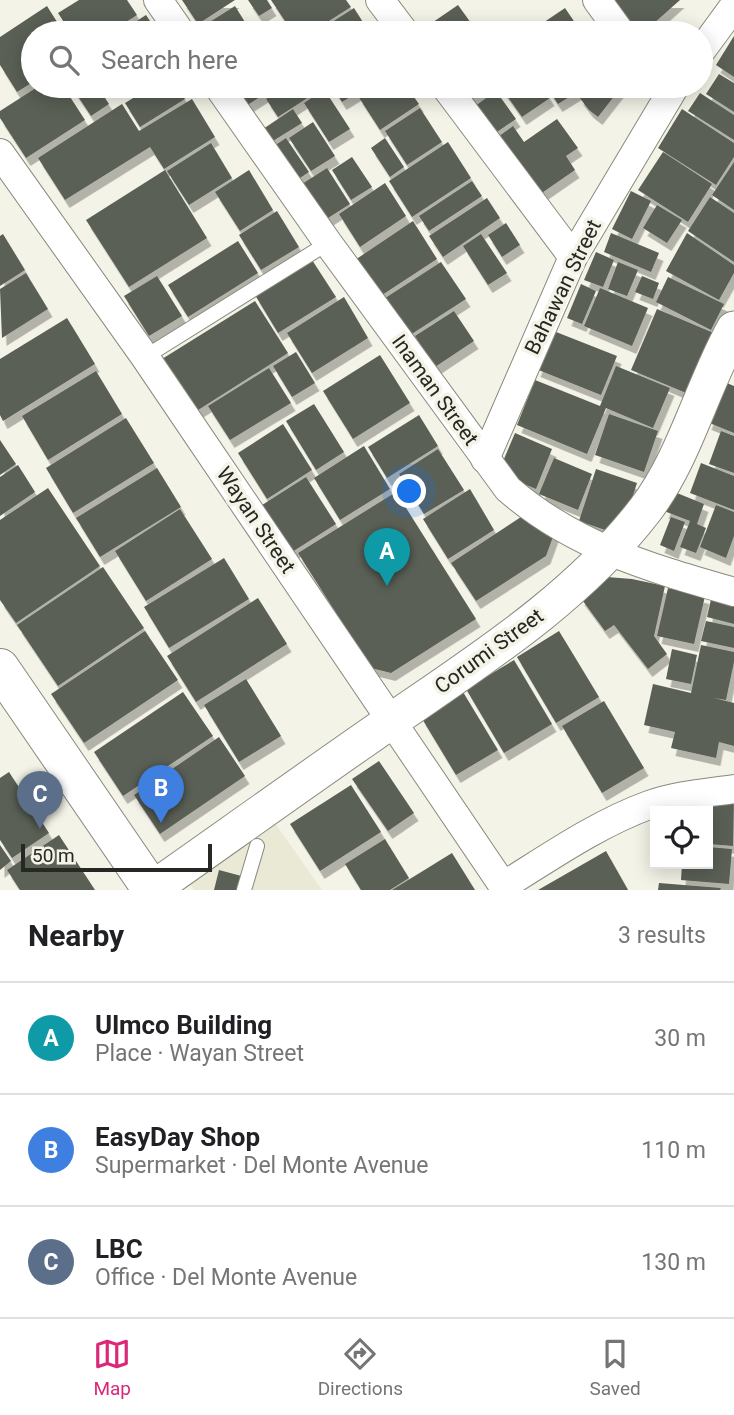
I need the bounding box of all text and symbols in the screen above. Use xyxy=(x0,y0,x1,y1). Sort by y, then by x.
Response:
search box xyxy=(21,21,713,98)
icon: search xyxy=(45,41,83,79)
text: Search here xyxy=(101,45,238,75)
street label: Bahawan Street xyxy=(520,216,606,358)
street label: Inaman Street xyxy=(387,330,483,450)
street label: Wayan Street xyxy=(212,462,300,578)
your location xyxy=(392,474,426,508)
pin: A xyxy=(364,528,410,586)
street label: Corumi Street xyxy=(430,603,548,698)
pin: B xyxy=(138,765,184,823)
pin: C xyxy=(17,771,63,829)
map controls xyxy=(650,806,713,869)
button: locate xyxy=(650,806,713,869)
scale bar xyxy=(21,841,212,873)
text: 50 m xyxy=(32,844,75,867)
text: Nearby xyxy=(28,918,124,953)
text: 3 results xyxy=(618,922,706,949)
text: Ulmco Building xyxy=(95,1010,272,1040)
text: A xyxy=(43,1025,59,1052)
text: 30 m xyxy=(654,1025,706,1052)
text: Place · Wayan Street xyxy=(95,1040,304,1067)
text: EasyDay Shop xyxy=(95,1122,260,1152)
text: B xyxy=(44,1137,58,1164)
text: 110 m xyxy=(641,1137,706,1164)
text: Supermarket · Del Monte Avenue xyxy=(95,1152,428,1179)
text: LBC xyxy=(95,1234,143,1264)
text: C xyxy=(43,1249,59,1276)
text: 130 m xyxy=(641,1249,706,1276)
text: Office · Del Monte Avenue xyxy=(95,1264,357,1291)
tab: Map xyxy=(93,1335,131,1400)
tab: Directions xyxy=(318,1335,403,1400)
tab: Saved xyxy=(589,1335,641,1400)

